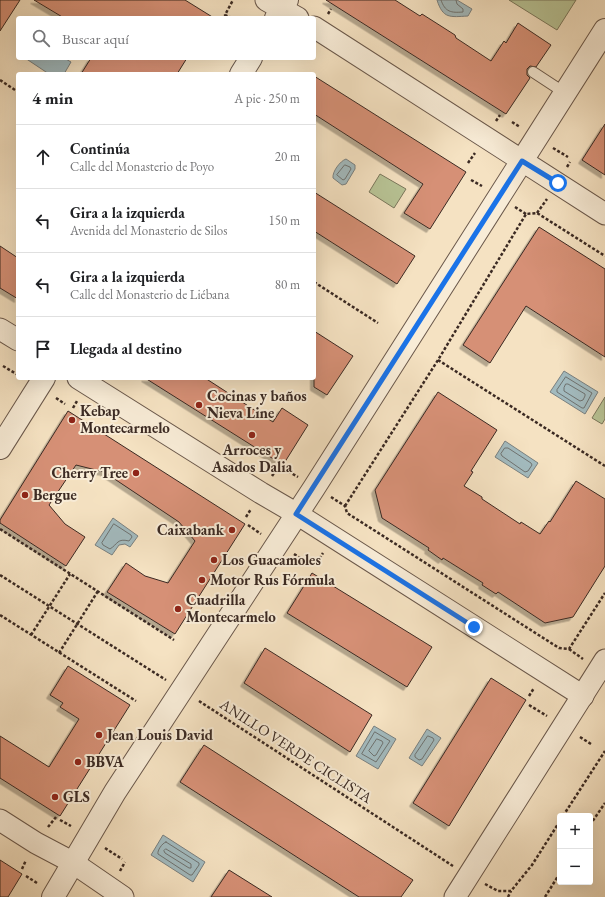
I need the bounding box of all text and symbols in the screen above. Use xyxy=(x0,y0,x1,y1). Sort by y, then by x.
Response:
search box xyxy=(16,16,316,60)
icon: search xyxy=(30,27,52,49)
text: Buscar aquí xyxy=(62,29,129,48)
text: 4 min xyxy=(32,87,73,109)
text: A pie · 250 m xyxy=(234,90,300,107)
text: Continúa xyxy=(70,139,130,158)
icon: ahead xyxy=(32,146,54,168)
text: 20 m xyxy=(275,148,300,165)
text: Calle del Monasterio de Poyo xyxy=(70,158,214,175)
route start xyxy=(549,174,567,192)
text: Gira a la izquierda xyxy=(70,203,185,222)
icon: left xyxy=(32,210,54,232)
text: 150 m xyxy=(269,212,300,229)
text: Avenida del Monasterio de Silos xyxy=(70,222,227,239)
text: Gira a la izquierda xyxy=(70,267,185,286)
icon: left xyxy=(32,274,54,296)
text: 80 m xyxy=(275,276,300,293)
text: Calle del Monasterio de Liébana xyxy=(70,286,229,303)
icon: arrive xyxy=(32,338,54,360)
text: Llegada al destino xyxy=(70,339,182,358)
place label: Cocinas y baños Nieva Line xyxy=(207,386,307,422)
marker: Cocinas y baños Nieva Line xyxy=(194,400,204,410)
place label: Kebap Montecarmelo xyxy=(80,401,170,437)
marker: Kebap Montecarmelo xyxy=(67,415,77,425)
marker: Arroces y Asados Dalia xyxy=(247,430,257,440)
place label: Arroces y Asados Dalia xyxy=(211,440,293,476)
place label: Cherry Tree xyxy=(51,463,128,482)
marker: Cherry Tree xyxy=(131,468,141,478)
place label: Bergue xyxy=(33,485,77,504)
marker: Bergue xyxy=(20,490,30,500)
place label: Caixabank xyxy=(157,520,225,539)
marker: Caixabank xyxy=(227,525,237,535)
place label: Los Guacamoles xyxy=(222,550,321,569)
marker: Los Guacamoles xyxy=(209,555,219,565)
place label: Motor Rus Fórmula xyxy=(210,570,335,589)
marker: Motor Rus Fórmula xyxy=(197,575,207,585)
place label: Cuadrilla Montecarmelo xyxy=(186,590,276,626)
marker: Cuadrilla Montecarmelo xyxy=(173,604,183,614)
route end xyxy=(465,618,483,636)
street label: ANILLO VERDE CICLISTA xyxy=(216,694,376,807)
place label: Jean Louis David xyxy=(105,725,214,744)
marker: Jean Louis David xyxy=(94,730,104,740)
place label: BBVA xyxy=(86,752,124,771)
marker: BBVA xyxy=(73,757,83,767)
place label: GLS xyxy=(63,787,90,806)
marker: GLS xyxy=(50,792,60,802)
map controls xyxy=(557,813,593,885)
button: + xyxy=(557,813,593,849)
button: − xyxy=(557,849,593,885)

